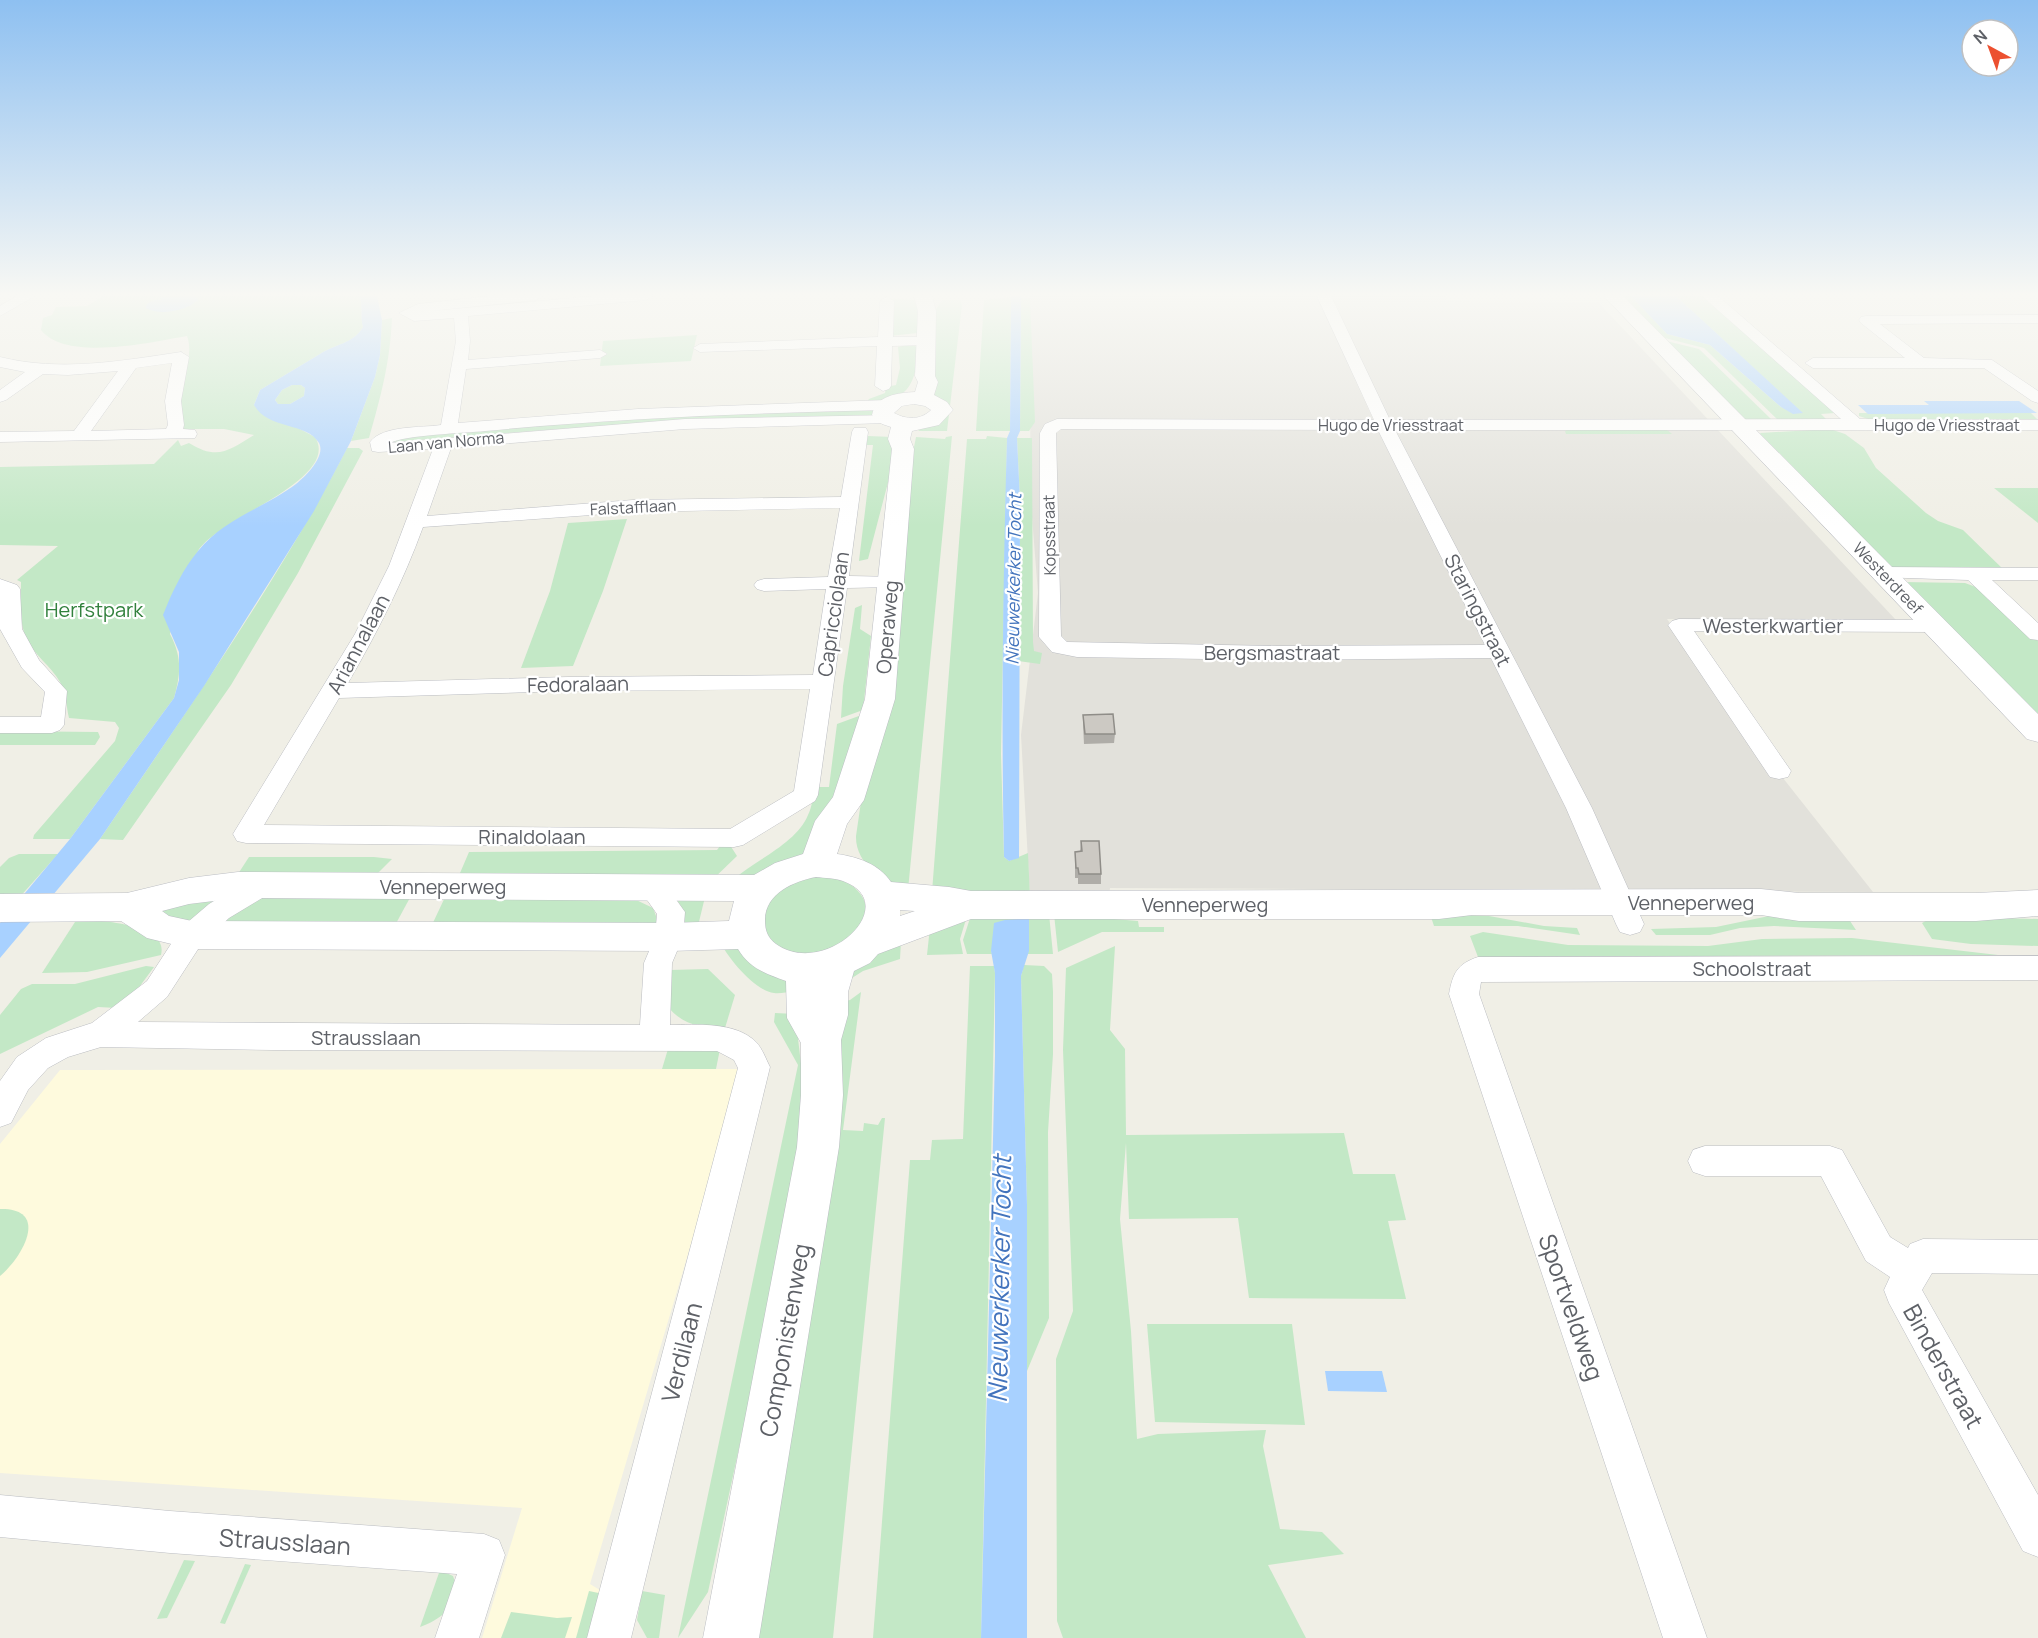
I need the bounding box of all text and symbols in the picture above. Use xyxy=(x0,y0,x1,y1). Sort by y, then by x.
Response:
north arrow xyxy=(1960,18,2020,78)
text: N xyxy=(1969,25,1992,49)
street label: Hugo de Vriesstraat xyxy=(1318,414,1464,436)
street label: Hugo de Vriesstraat xyxy=(1874,414,2020,436)
street label: Laan van Norma xyxy=(387,426,505,458)
water label: Nieuwerkerker Tocht xyxy=(1000,491,1027,665)
street label: Falstafflaan xyxy=(589,494,677,520)
street label: Kopsstraat xyxy=(1037,495,1061,575)
street label: Westerdreef xyxy=(1848,537,1928,619)
street label: Staringstraat xyxy=(1438,549,1518,671)
street label: Capricciolaan xyxy=(811,550,855,678)
street label: Operaweg xyxy=(869,579,905,675)
street label: Ariannalaan xyxy=(320,589,396,699)
park label: Herfstpark xyxy=(45,596,144,623)
street label: Westerkwartier xyxy=(1703,612,1843,639)
street label: Bergsmastraat xyxy=(1204,639,1340,666)
street label: Fedoralaan xyxy=(527,670,629,698)
street label: Rinaldolaan xyxy=(478,823,586,850)
street label: Venneperweg xyxy=(380,873,506,900)
street label: Venneperweg xyxy=(1628,889,1754,916)
street label: Venneperweg xyxy=(1142,891,1268,918)
street label: Schoolstraat xyxy=(1692,955,1812,982)
street label: Strausslaan xyxy=(311,1024,421,1051)
water label: Nieuwerkerker Tocht xyxy=(979,1153,1019,1403)
street label: Sportveldweg xyxy=(1531,1229,1613,1385)
street label: Componistenweg xyxy=(751,1241,817,1439)
street label: Binderstraat xyxy=(1896,1298,1992,1434)
street label: Verdilaan xyxy=(653,1299,709,1405)
street label: Strausslaan xyxy=(218,1520,352,1562)

